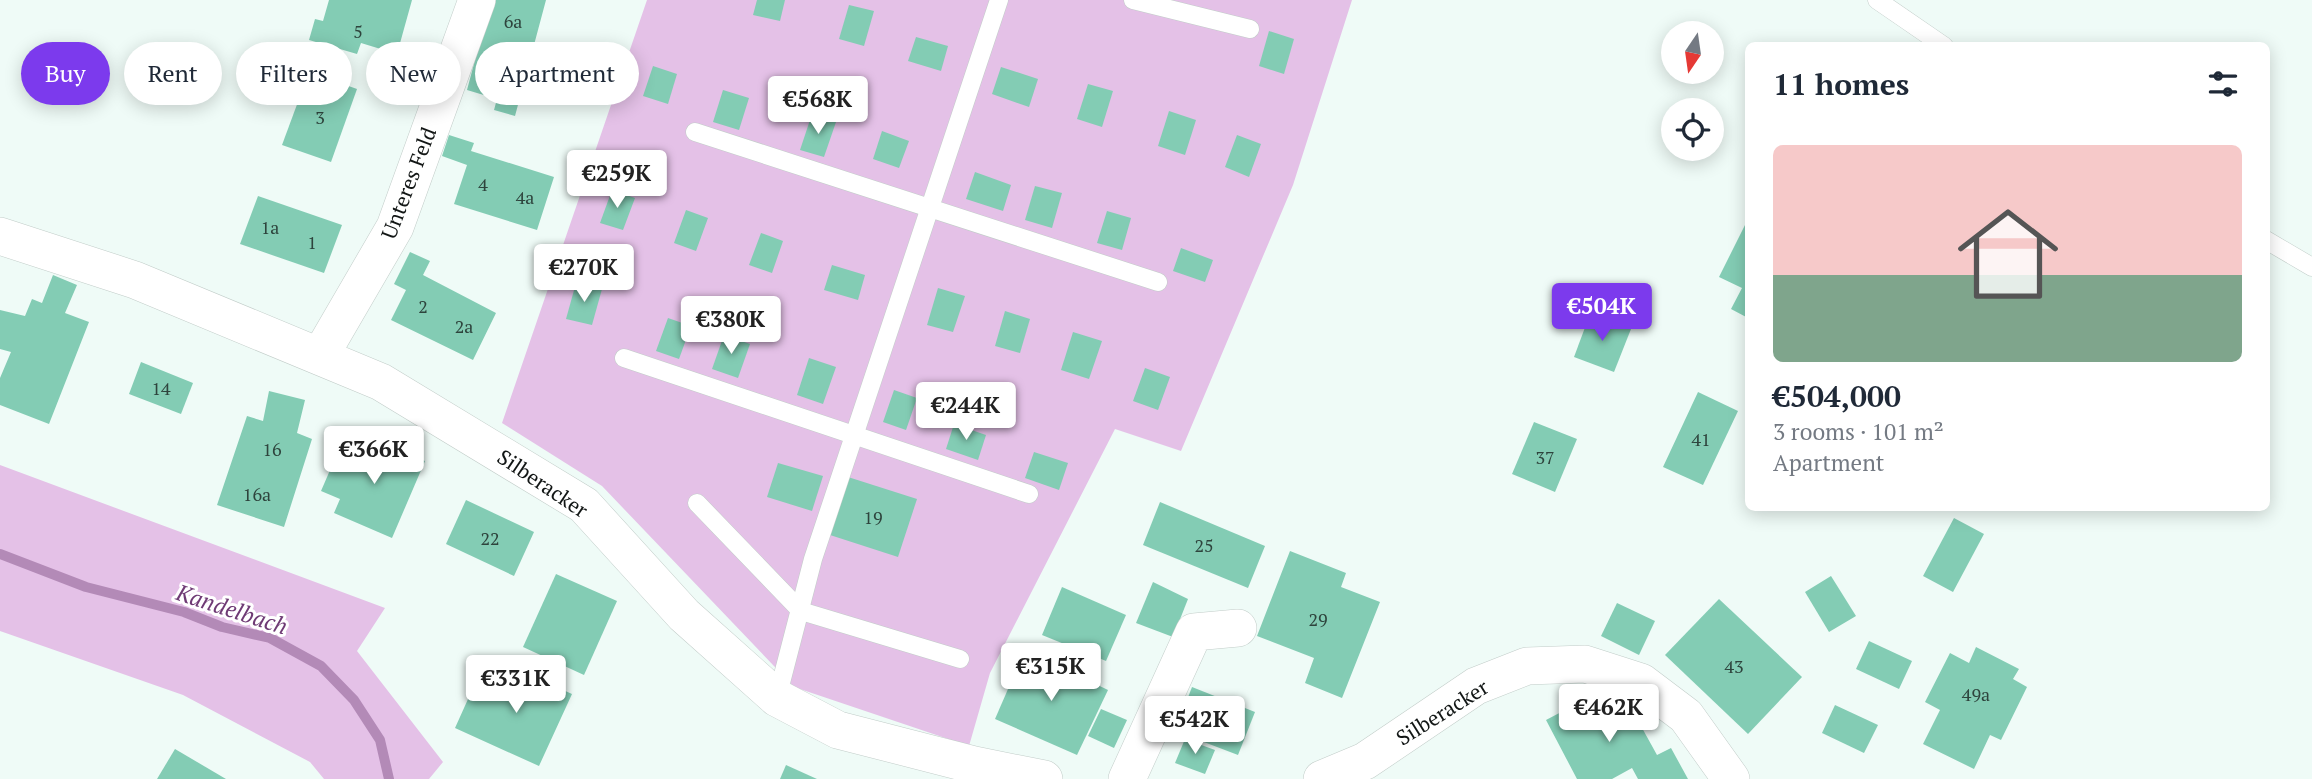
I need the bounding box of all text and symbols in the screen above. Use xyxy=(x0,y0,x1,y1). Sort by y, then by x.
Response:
house number: 6a xyxy=(504,9,522,33)
house number: 5 xyxy=(353,19,363,43)
north arrow xyxy=(1661,21,1724,84)
map controls xyxy=(1661,21,1724,161)
chip: Buy xyxy=(21,42,110,105)
chip: Rent xyxy=(124,42,222,105)
chip: Filters xyxy=(236,42,352,105)
chip: New xyxy=(366,42,461,105)
chip: Apartment xyxy=(475,42,639,105)
text: 11 homes xyxy=(1773,64,1909,104)
icon: filters xyxy=(2204,65,2242,103)
pin: €568K xyxy=(769,76,867,136)
text: €568K xyxy=(784,83,852,114)
button: locate xyxy=(1661,98,1724,161)
house number: 3 xyxy=(315,105,325,129)
street label: Unteres Feld xyxy=(374,123,442,243)
pin: €259K xyxy=(568,150,666,210)
text: €259K xyxy=(583,157,651,188)
house number: 4 xyxy=(478,172,488,196)
house number: 4a xyxy=(516,185,534,209)
icon: home xyxy=(1945,191,2071,317)
house number: 1a xyxy=(261,215,279,239)
house number: 1 xyxy=(307,230,317,254)
pin: €270K xyxy=(535,244,633,304)
text: €270K xyxy=(550,251,618,282)
pin: €504K xyxy=(1553,284,1651,343)
text: €504K xyxy=(1568,290,1636,321)
house number: 2 xyxy=(418,294,428,318)
pin: €380K xyxy=(682,296,780,356)
text: €380K xyxy=(697,303,765,334)
house number: 2a xyxy=(455,314,473,338)
house number: 14 xyxy=(151,376,171,400)
text: €504,000 xyxy=(1773,376,1901,416)
pin: €244K xyxy=(917,382,1015,442)
text: €244K xyxy=(932,389,1000,420)
text: 3 rooms · 101 m² xyxy=(1773,416,1944,447)
pin: €366K xyxy=(325,426,423,486)
house number: 41 xyxy=(1691,427,1711,451)
text: €366K xyxy=(340,433,408,464)
house number: 16 xyxy=(262,437,282,461)
street label: Silberacker xyxy=(492,442,594,524)
house number: 37 xyxy=(1535,445,1555,469)
text: Apartment xyxy=(1773,447,1884,478)
house number: 16a xyxy=(243,482,271,506)
house number: 19 xyxy=(863,505,883,529)
house number: 22 xyxy=(480,526,500,550)
house number: 25 xyxy=(1194,533,1214,557)
water label: Kandelbach xyxy=(172,576,291,642)
house number: 29 xyxy=(1308,607,1328,631)
pin: €315K xyxy=(1002,644,1100,703)
text: €315K xyxy=(1017,650,1085,681)
house number: 43 xyxy=(1724,654,1744,678)
pin: €331K xyxy=(467,656,565,715)
text: €331K xyxy=(482,662,550,693)
street label: Silberacker xyxy=(1391,673,1493,751)
house number: 49a xyxy=(1962,682,1990,706)
pin: €462K xyxy=(1560,684,1658,744)
text: €462K xyxy=(1575,691,1643,722)
pin: €542K xyxy=(1146,696,1244,756)
text: €542K xyxy=(1161,703,1229,734)

